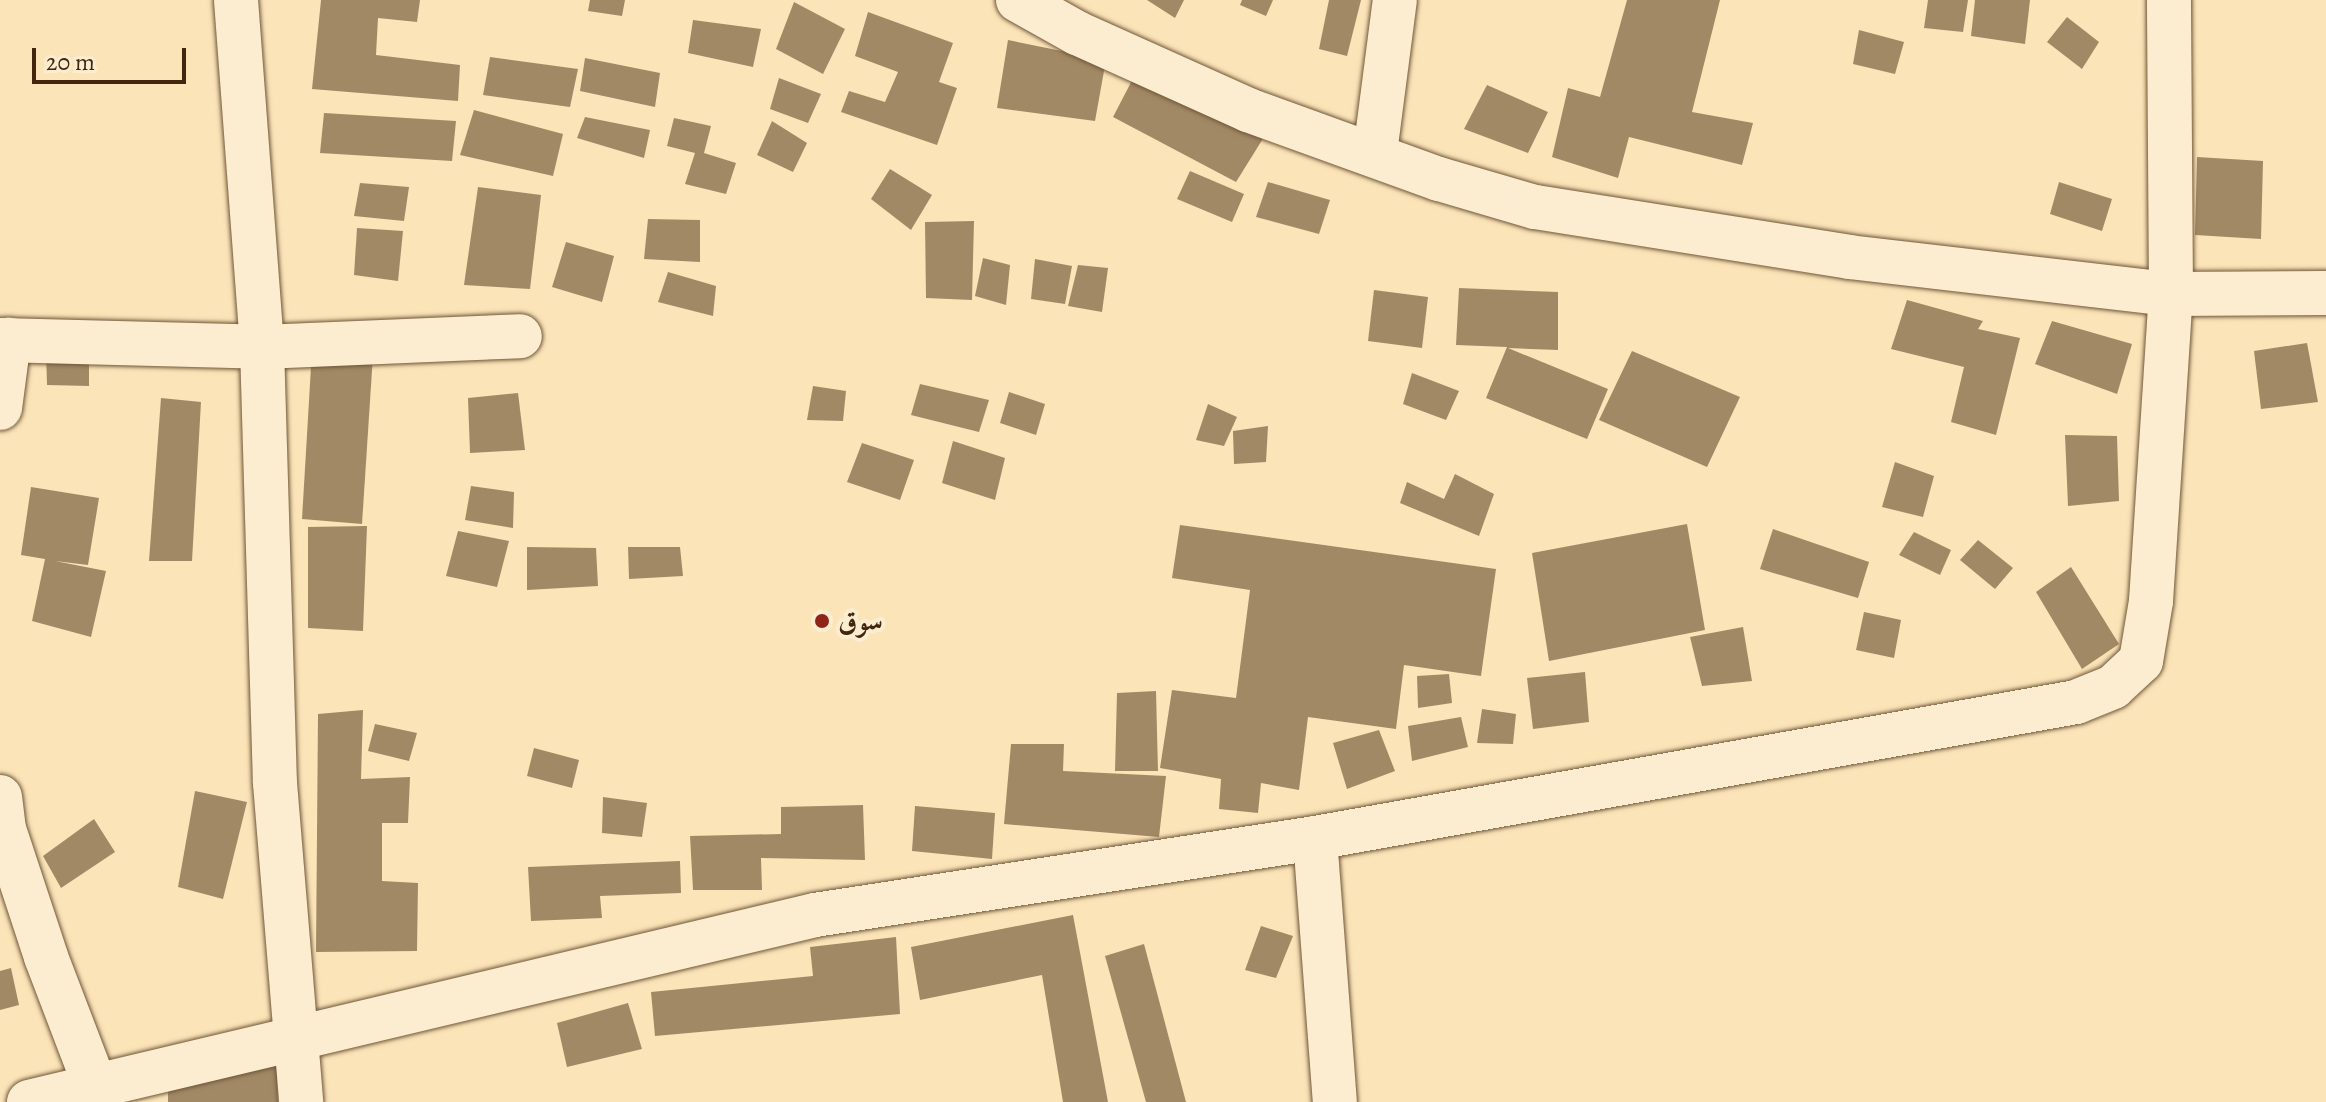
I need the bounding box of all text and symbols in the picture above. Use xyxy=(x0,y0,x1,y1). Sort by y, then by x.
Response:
scale bar xyxy=(36,32,190,82)
text: 20 m xyxy=(46,46,95,78)
place label: سوق xyxy=(838,604,883,638)
marker: سوق xyxy=(813,612,831,630)

